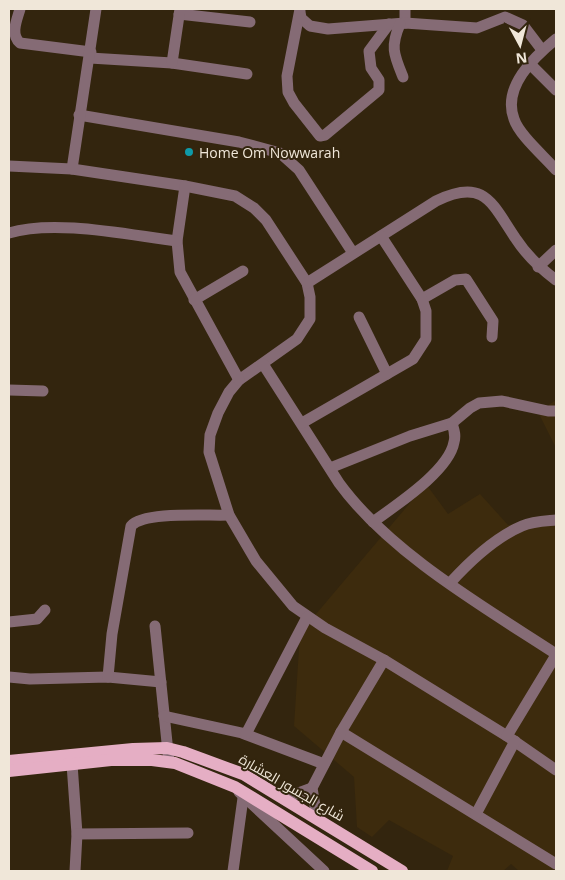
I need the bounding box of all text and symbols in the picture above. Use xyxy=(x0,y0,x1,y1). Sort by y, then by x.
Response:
north arrow xyxy=(495,20,545,70)
text: N xyxy=(515,48,528,69)
place label: Home Om Nowwarah xyxy=(199,143,340,162)
marker: Home Om Nowwarah xyxy=(183,146,195,158)
street label: شارع الجسور العشارة xyxy=(236,749,348,825)

